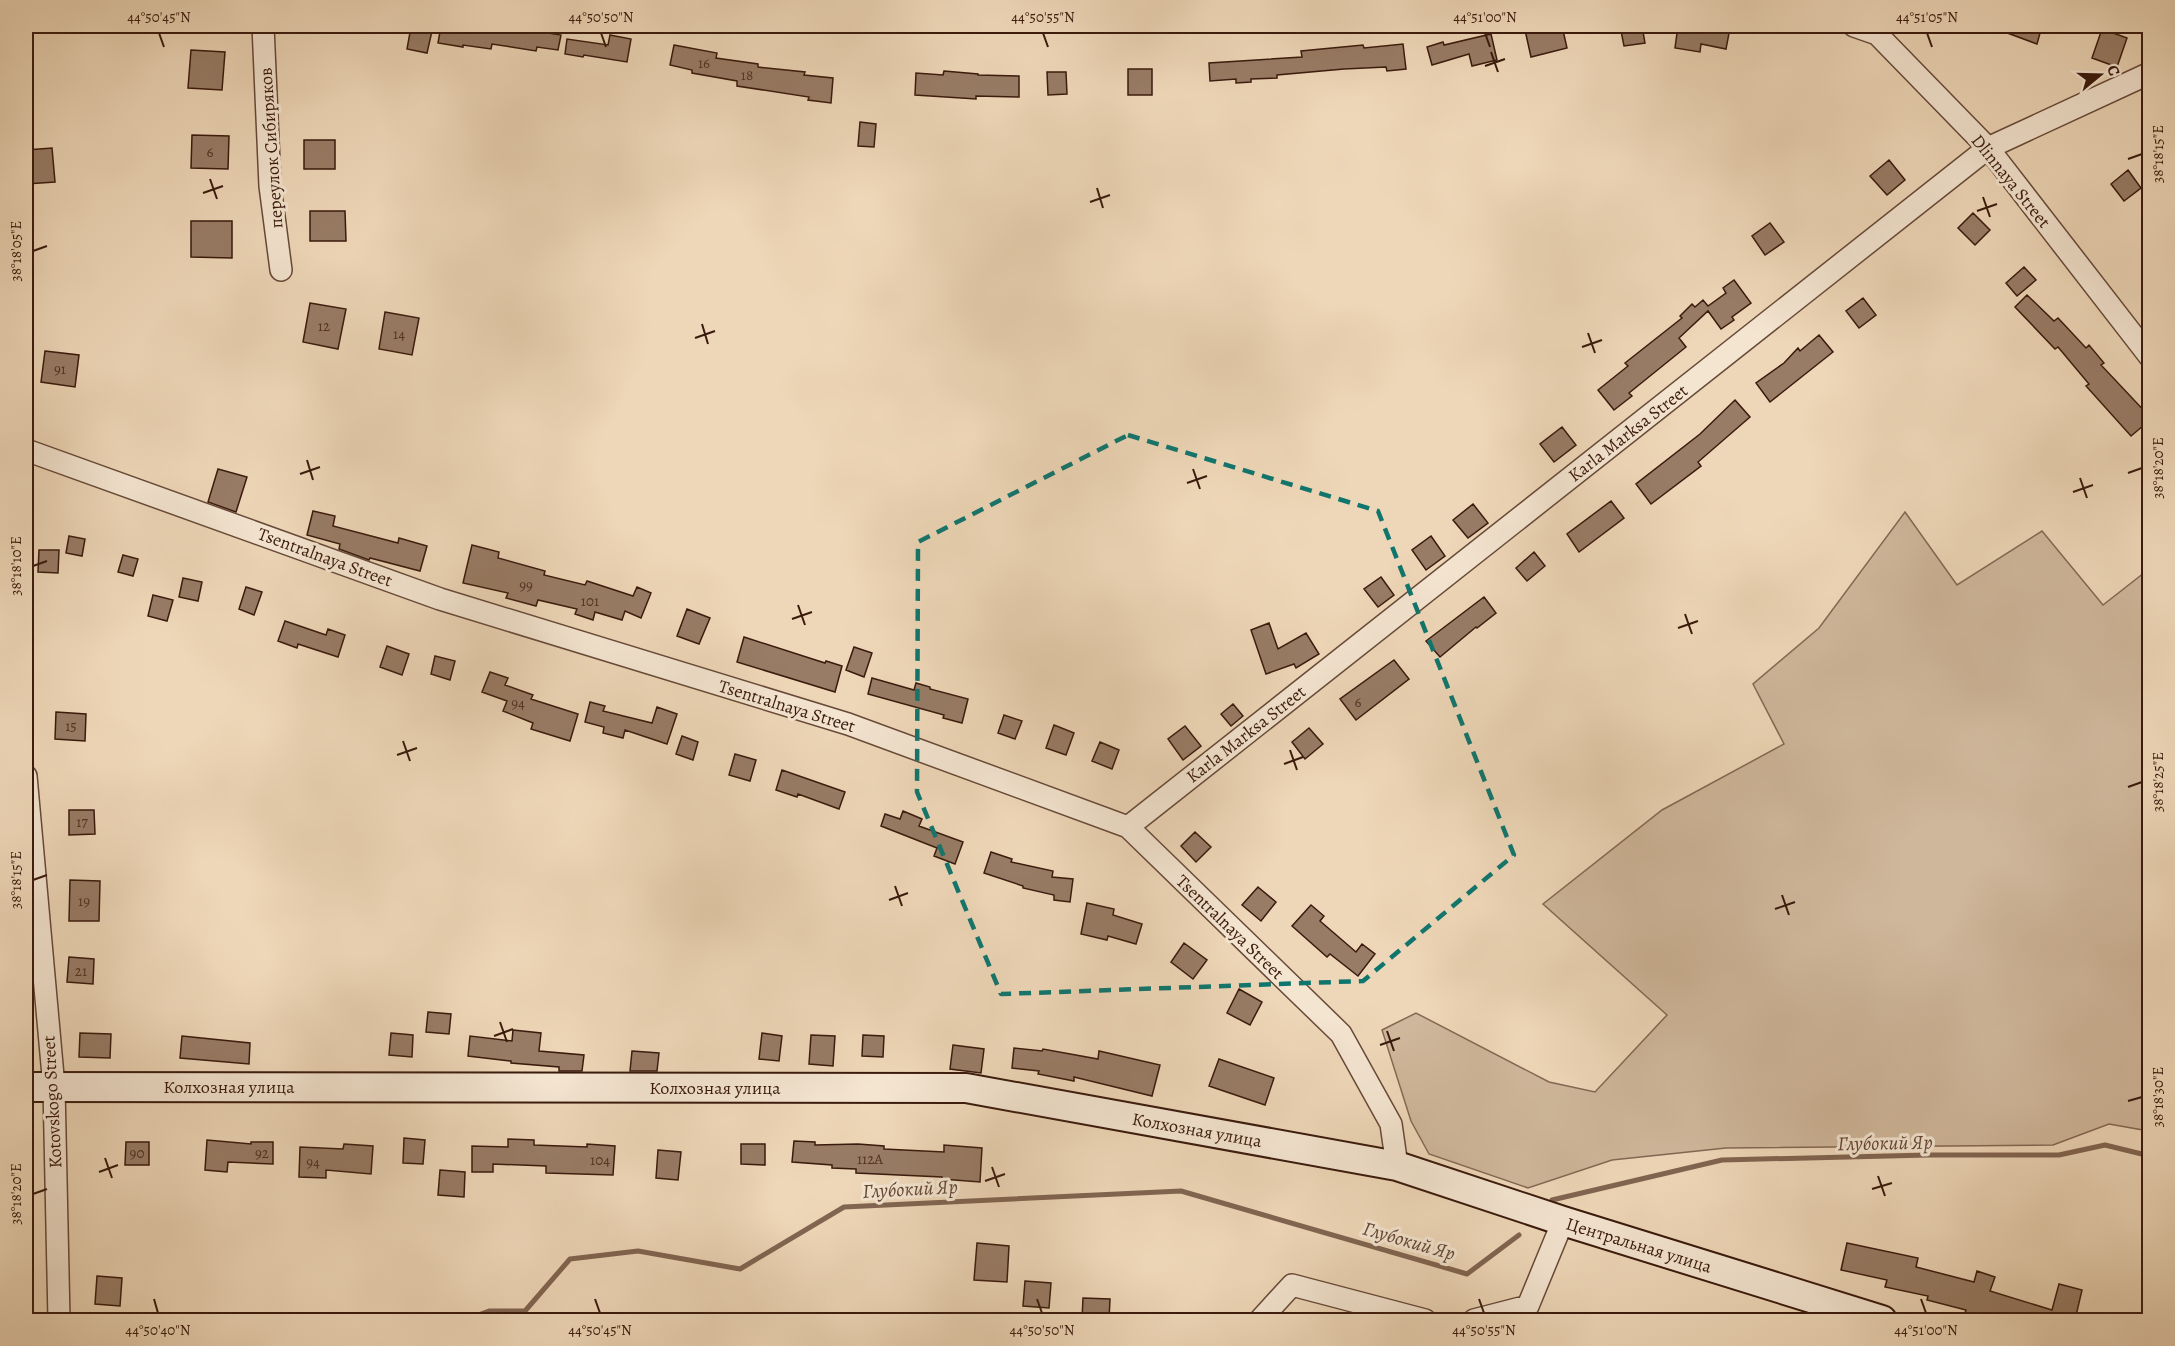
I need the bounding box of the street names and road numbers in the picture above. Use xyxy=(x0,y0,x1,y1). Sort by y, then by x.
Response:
street label: переулок Сибиряков xyxy=(253,67,289,229)
street label: Dlinnaya Street xyxy=(1966,129,2056,233)
street label: Karla Marksa Street xyxy=(1563,379,1693,487)
street label: Tsentralnaya Street xyxy=(254,522,396,593)
street label: Tsentralnaya Street xyxy=(716,674,858,738)
street label: Karla Marksa Street xyxy=(1181,680,1311,788)
street label: Tsentralnaya Street xyxy=(1171,869,1289,985)
street label: Kotovskogo Street xyxy=(37,1035,67,1169)
street label: Колхозная улица xyxy=(163,1075,295,1099)
street label: Колхозная улица xyxy=(649,1076,781,1100)
street label: Колхозная улица xyxy=(1130,1107,1264,1153)
street label: Центральная улица xyxy=(1563,1211,1715,1279)

